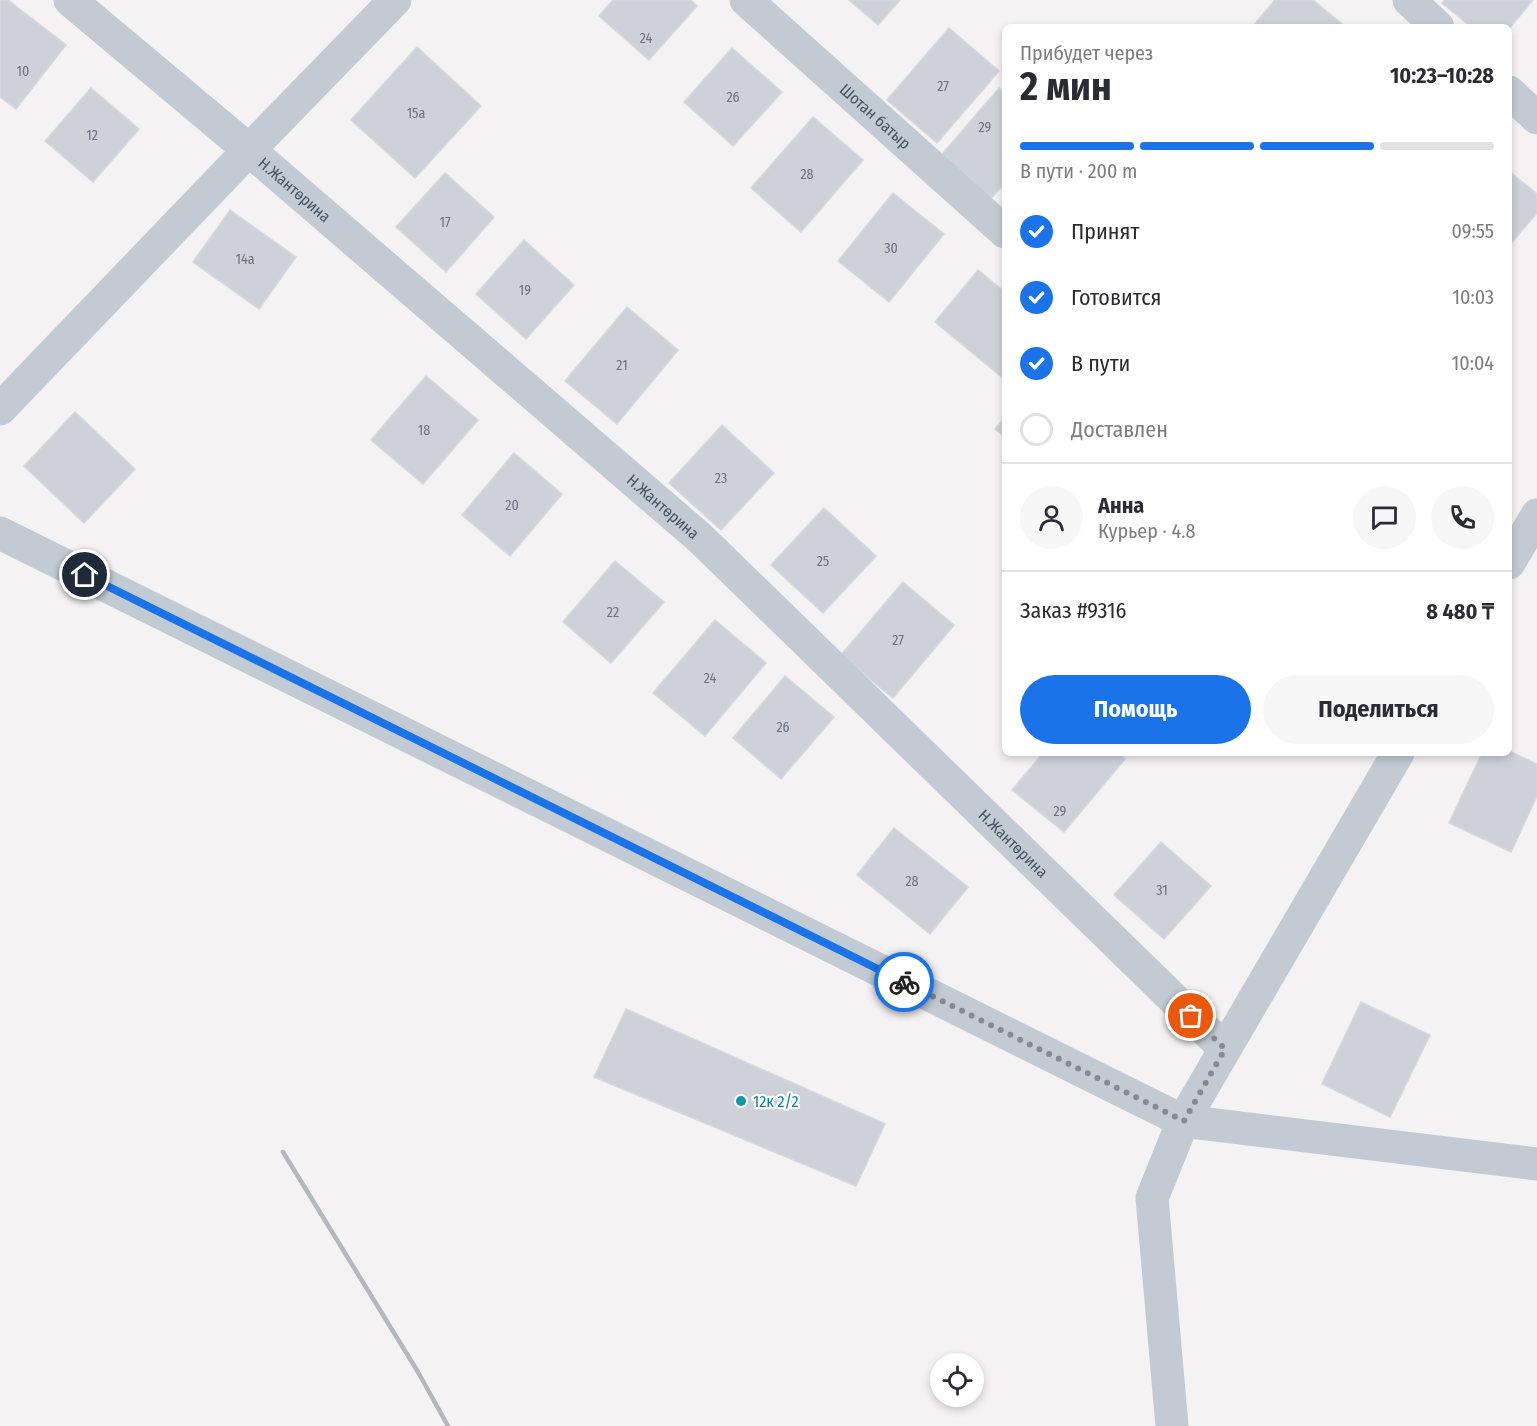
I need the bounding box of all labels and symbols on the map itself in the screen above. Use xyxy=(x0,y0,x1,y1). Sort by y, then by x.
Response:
house number: 24 xyxy=(640,30,653,47)
house number: 10 xyxy=(17,63,29,80)
house number: 27 xyxy=(937,78,949,95)
street label: Шотан батыр xyxy=(836,80,915,153)
house number: 26 xyxy=(726,89,740,106)
house number: 15а xyxy=(407,105,426,122)
house number: 29 xyxy=(979,119,992,136)
house number: 12 xyxy=(86,127,98,144)
street label: Н.Жантөрина xyxy=(254,153,335,226)
house number: 28 xyxy=(800,166,814,183)
house number: 17 xyxy=(439,214,451,231)
house number: 30 xyxy=(884,240,898,257)
house number: 14а xyxy=(235,251,255,268)
house number: 19 xyxy=(519,282,531,299)
house number: 21 xyxy=(616,357,628,374)
house number: 18 xyxy=(418,422,430,439)
street label: Н.Жантөрина xyxy=(623,470,703,543)
house number: 23 xyxy=(715,470,727,487)
house number: 20 xyxy=(505,497,519,514)
pin xyxy=(59,549,110,600)
house number: 25 xyxy=(817,553,829,570)
house number: 22 xyxy=(607,604,619,621)
house number: 27 xyxy=(892,632,904,649)
house number: 24 xyxy=(704,670,717,687)
house number: 26 xyxy=(776,719,790,736)
house number: 29 xyxy=(1054,803,1067,820)
street label: Н.Жантөрина xyxy=(975,806,1052,882)
house number: 28 xyxy=(905,873,919,890)
house number: 31 xyxy=(1156,882,1168,899)
courier xyxy=(874,952,934,1012)
pin xyxy=(1165,990,1216,1041)
place label: 12к 2/2 xyxy=(753,1092,799,1111)
marker: 12к 2/2 xyxy=(734,1094,748,1108)

